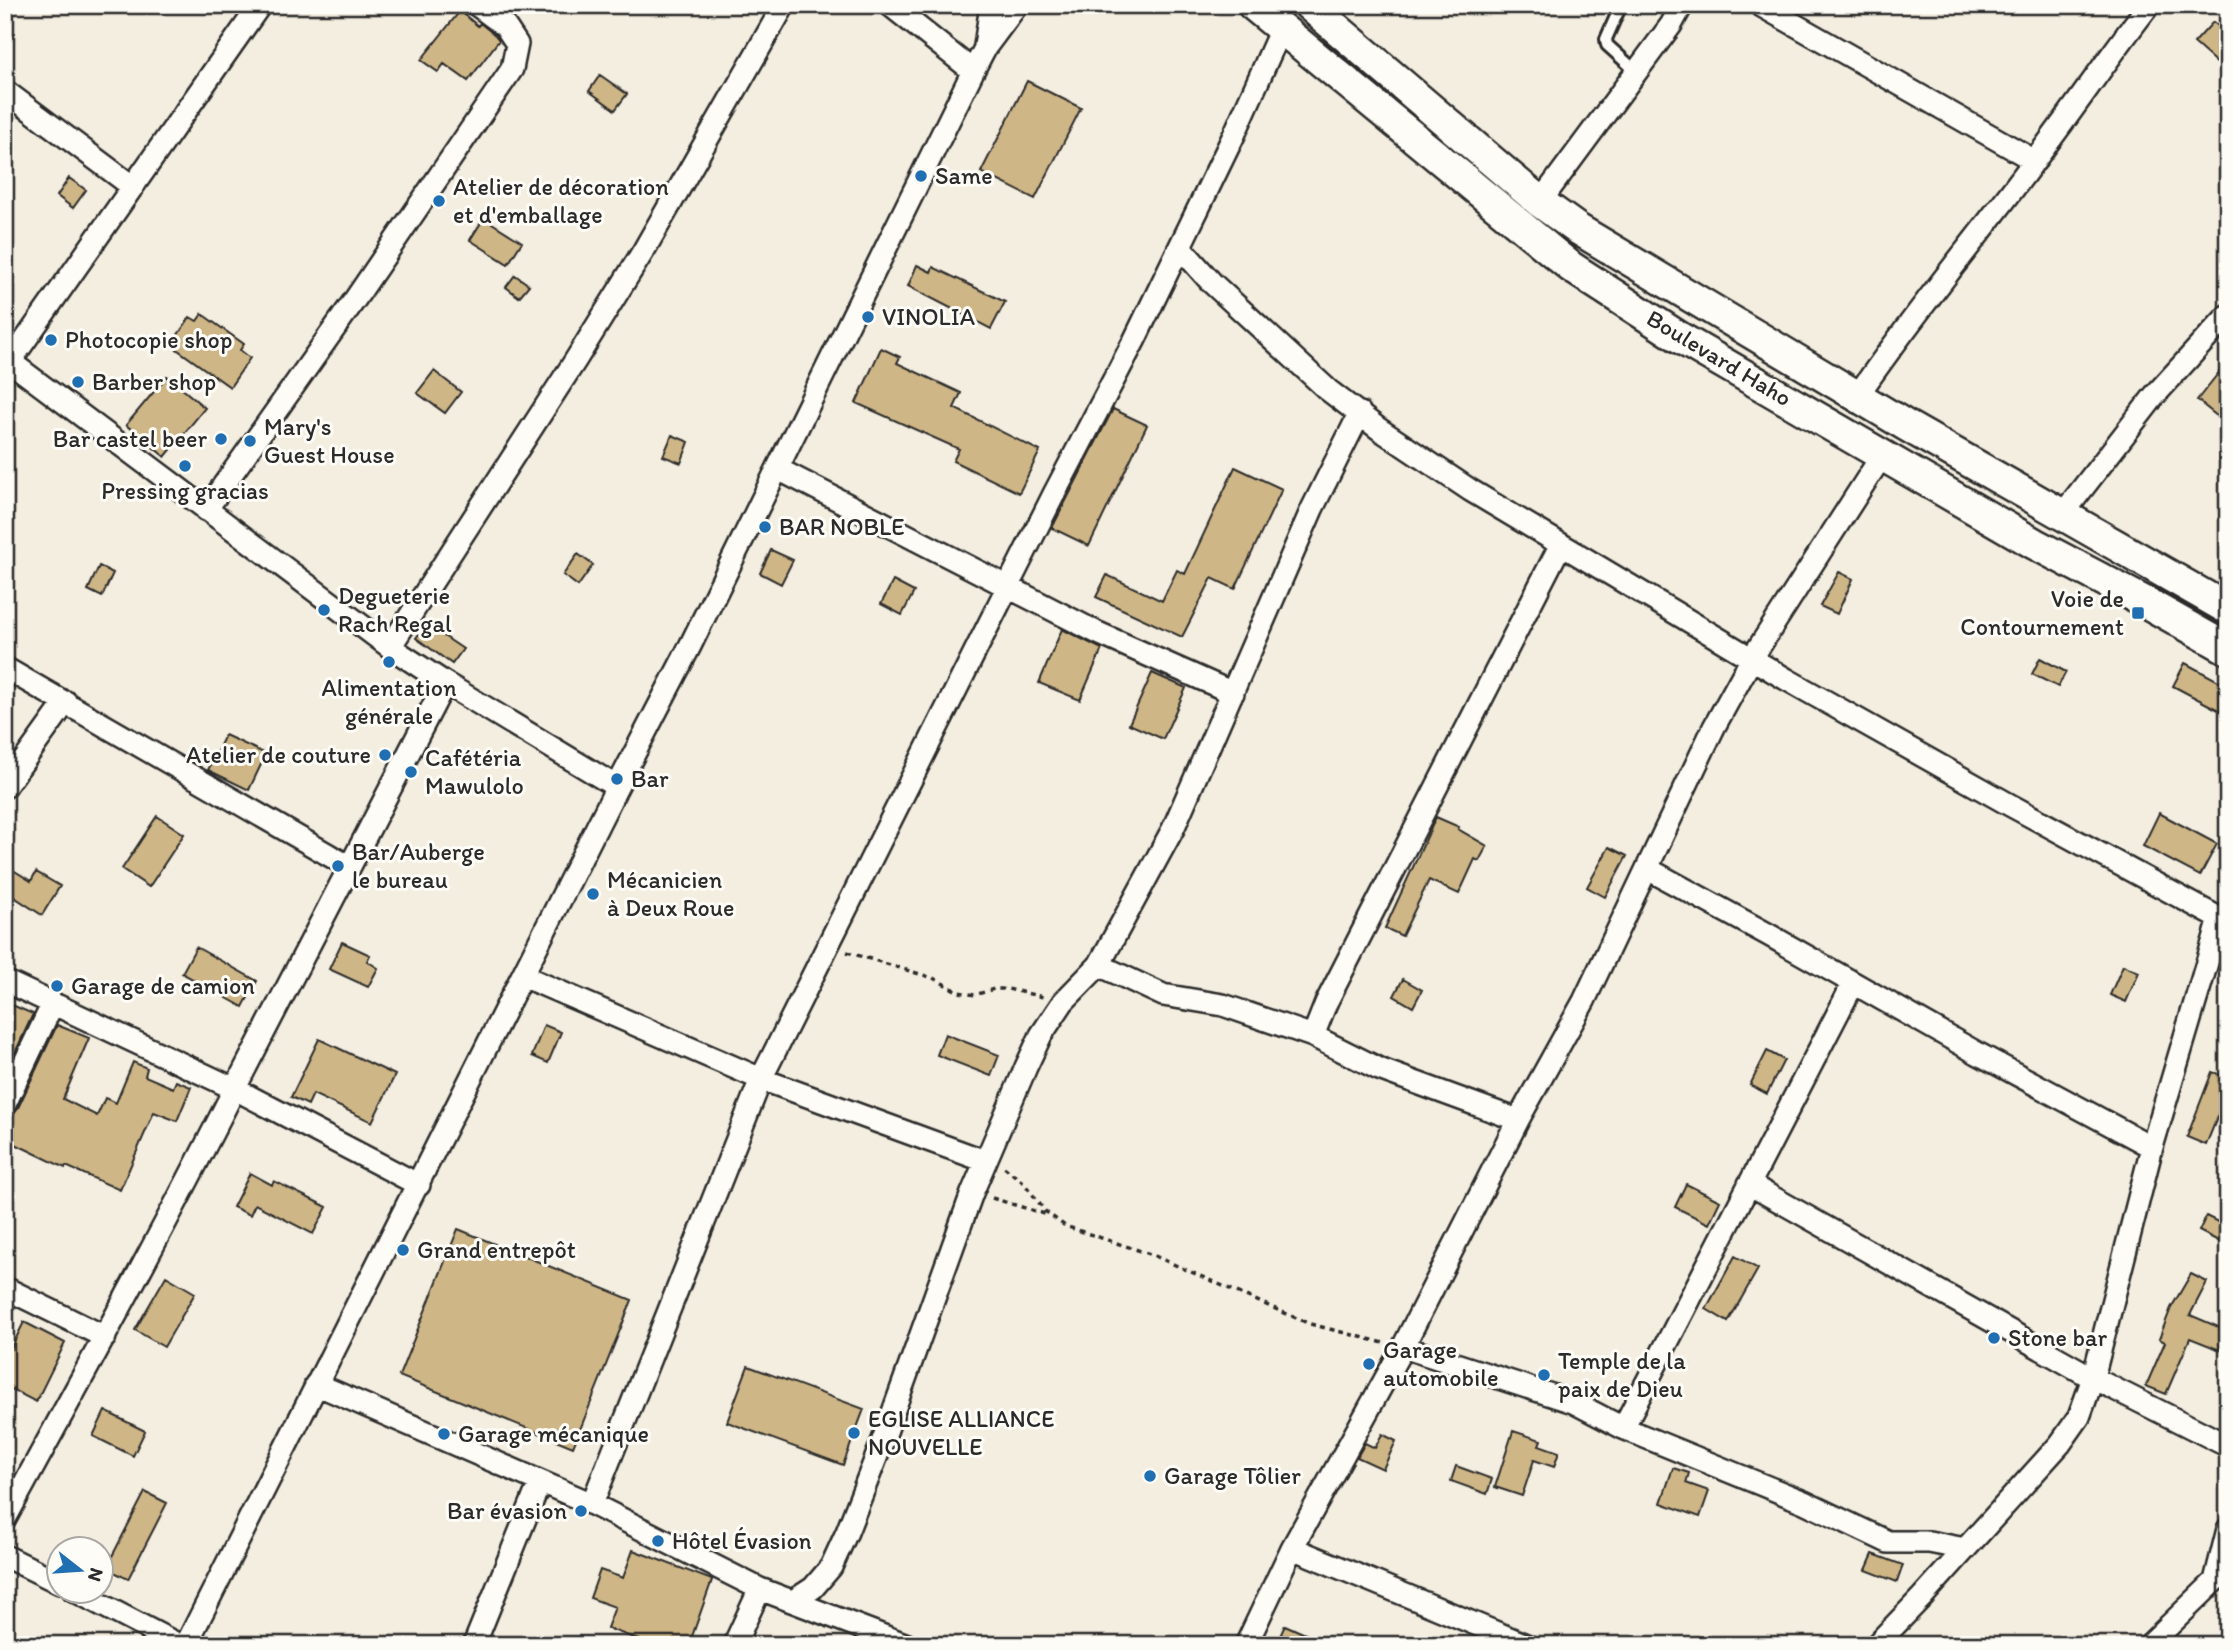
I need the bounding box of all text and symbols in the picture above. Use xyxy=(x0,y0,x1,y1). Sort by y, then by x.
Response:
place label: Same xyxy=(935,161,993,190)
marker: Same xyxy=(913,168,929,184)
place label: Atelier de décoration et d'emballage xyxy=(453,172,669,229)
marker: Atelier de décoration et d'emballage xyxy=(431,193,447,209)
place label: VINOLIA xyxy=(882,302,975,331)
street label: Boulevard Haho xyxy=(1642,303,1797,412)
marker: VINOLIA xyxy=(860,309,876,325)
place label: Photocopie shop xyxy=(65,325,233,354)
marker: Photocopie shop xyxy=(43,332,59,348)
place label: Barber shop xyxy=(92,367,216,396)
marker: Barber shop xyxy=(70,374,86,390)
place label: Mary's Guest House xyxy=(264,412,395,469)
place label: Bar castel beer xyxy=(53,424,207,453)
marker: Bar castel beer xyxy=(213,431,229,447)
marker: Mary's Guest House xyxy=(242,433,258,449)
marker: Pressing gracias xyxy=(177,458,193,474)
place label: Pressing gracias xyxy=(101,476,269,505)
place label: BAR NOBLE xyxy=(779,512,905,541)
marker: BAR NOBLE xyxy=(757,519,773,535)
place label: Degueterie Rach Regal xyxy=(338,581,452,638)
place label: Voie de Contournement xyxy=(1960,584,2124,641)
marker: Degueterie Rach Regal xyxy=(316,602,332,618)
marker: Voie de Contournement xyxy=(2130,605,2146,621)
marker: Alimentation générale xyxy=(381,654,397,670)
place label: Alimentation générale xyxy=(321,673,457,730)
place label: Atelier de couture xyxy=(186,740,371,769)
place label: Cafétéria Mawulolo xyxy=(425,743,524,800)
marker: Atelier de couture xyxy=(377,747,393,763)
marker: Cafétéria Mawulolo xyxy=(403,764,419,780)
place label: Bar xyxy=(631,764,669,793)
marker: Bar xyxy=(609,771,625,787)
place label: Bar/Auberge le bureau xyxy=(352,837,485,894)
marker: Bar/Auberge le bureau xyxy=(330,858,346,874)
place label: Mécanicien à Deux Roue xyxy=(607,865,734,922)
marker: Mécanicien à Deux Roue xyxy=(585,886,601,902)
place label: Garage de camion xyxy=(71,971,255,1000)
marker: Garage de camion xyxy=(49,978,65,994)
place label: Grand entrepôt xyxy=(417,1235,576,1264)
marker: Grand entrepôt xyxy=(395,1242,411,1258)
place label: Stone bar xyxy=(2008,1323,2107,1352)
marker: Stone bar xyxy=(1986,1330,2002,1346)
place label: Garage automobile xyxy=(1383,1335,1499,1392)
place label: Temple de la paix de Dieu xyxy=(1558,1346,1686,1403)
marker: Garage automobile xyxy=(1361,1356,1377,1372)
marker: Temple de la paix de Dieu xyxy=(1536,1367,1552,1383)
place label: EGLISE ALLIANCE NOUVELLE xyxy=(868,1404,1054,1461)
place label: Garage mécanique xyxy=(458,1419,649,1448)
marker: EGLISE ALLIANCE NOUVELLE xyxy=(846,1425,862,1441)
marker: Garage mécanique xyxy=(436,1426,452,1442)
place label: Garage Tôlier xyxy=(1164,1461,1301,1490)
marker: Garage Tôlier xyxy=(1142,1468,1158,1484)
place label: Bar évasion xyxy=(447,1496,567,1525)
marker: Bar évasion xyxy=(573,1503,589,1519)
place label: Hôtel Évasion xyxy=(672,1526,812,1555)
marker: Hôtel Évasion xyxy=(650,1533,666,1549)
north arrow xyxy=(46,1534,116,1604)
text: N xyxy=(83,1565,109,1584)

